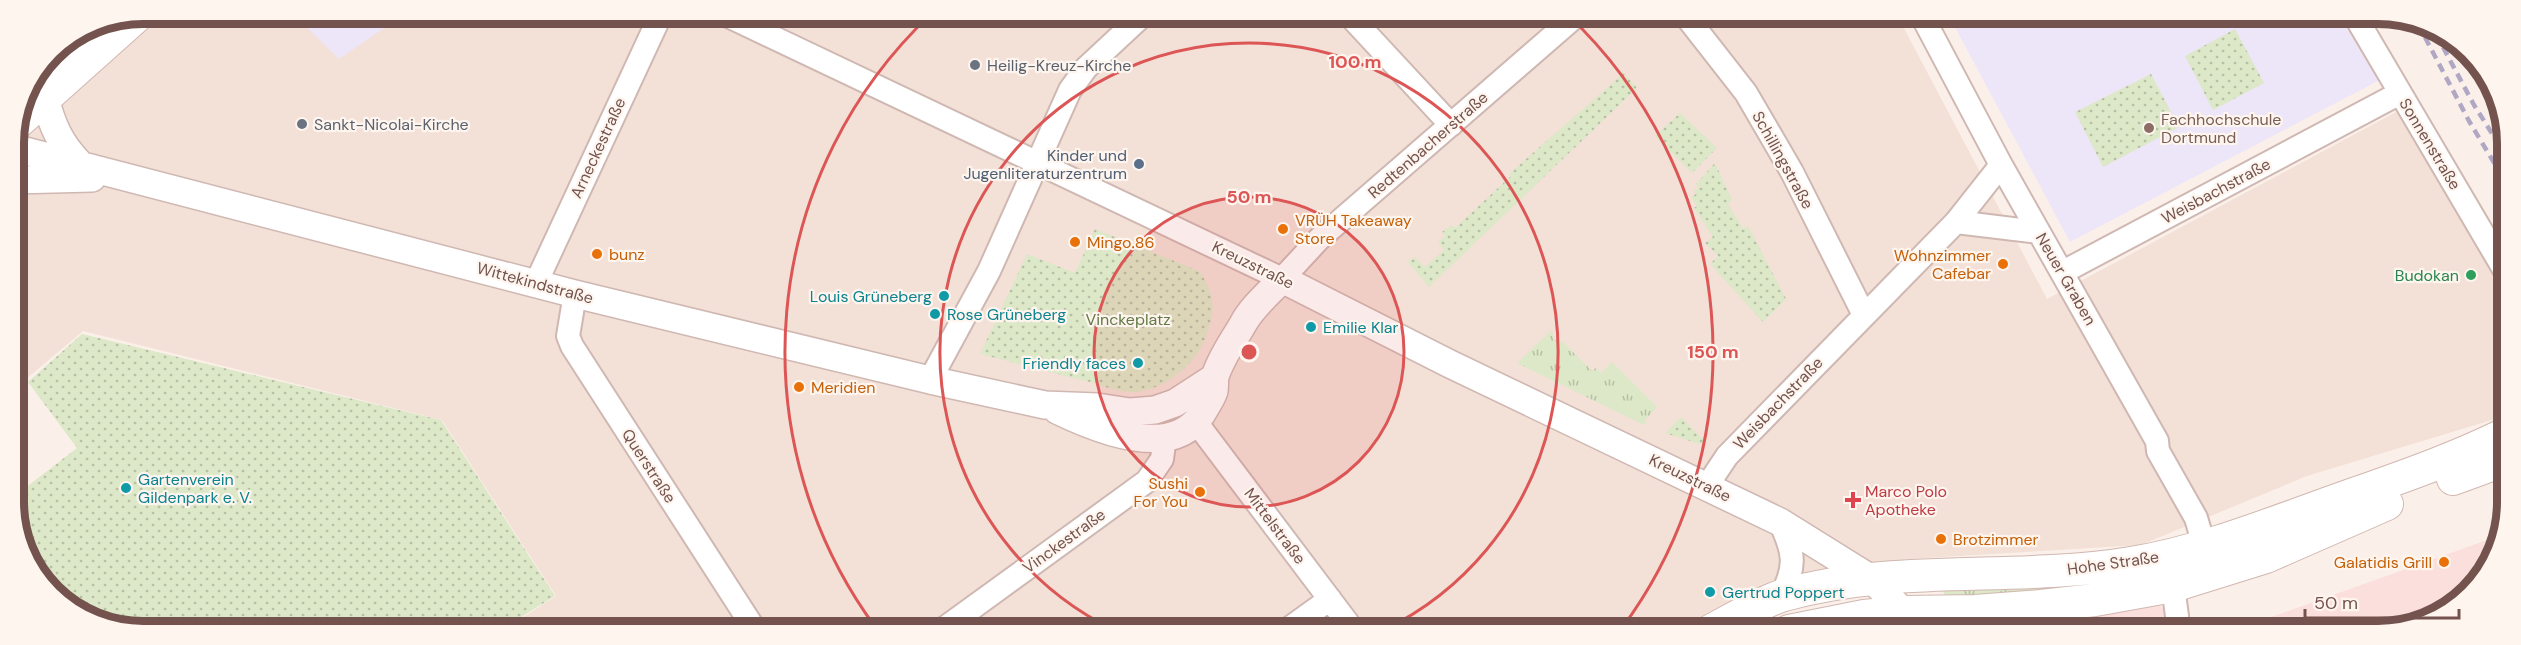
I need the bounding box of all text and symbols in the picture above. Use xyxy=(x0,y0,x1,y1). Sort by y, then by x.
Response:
text: 100 m xyxy=(1328,50,1382,74)
place label: Heilig-Kreuz-Kirche xyxy=(987,55,1131,76)
marker: Heilig-Kreuz-Kirche xyxy=(968,58,982,72)
street label: Redtenbacherstraße xyxy=(1364,87,1492,203)
street label: Arneckestraße xyxy=(566,94,630,202)
street label: Sonnenstraße xyxy=(2394,94,2466,194)
street label: Schillingstraße xyxy=(1747,107,1819,213)
place label: Fachhochschule Dortmund xyxy=(2161,109,2281,148)
place label: Sankt-Nicolai-Kirche xyxy=(314,114,469,135)
marker: Sankt-Nicolai-Kirche xyxy=(295,117,309,131)
marker: Fachhochschule Dortmund xyxy=(2142,121,2156,135)
place label: Kinder und Jugenliteraturzentrum xyxy=(963,145,1127,184)
street label: Weisbachstraße xyxy=(2158,153,2274,229)
marker: Kinder und Jugenliteraturzentrum xyxy=(1132,157,1146,171)
text: 50 m xyxy=(1226,185,1272,209)
place label: VRÜH Takeaway Store xyxy=(1295,210,1412,249)
marker: VRÜH Takeaway Store xyxy=(1276,222,1290,236)
street label: Neuer Graben xyxy=(2031,229,2101,329)
place label: Mingo.86 xyxy=(1087,232,1155,253)
marker: Mingo.86 xyxy=(1068,235,1082,249)
street label: Kreuzstraße xyxy=(1209,236,1297,294)
place label: bunz xyxy=(609,244,645,265)
place label: Wohnzimmer Cafebar xyxy=(1894,245,1991,284)
marker: bunz xyxy=(590,247,604,261)
street label: Wittekindstraße xyxy=(474,257,596,309)
marker: Wohnzimmer Cafebar xyxy=(1996,257,2010,271)
place label: Budokan xyxy=(2395,265,2459,286)
marker: Budokan xyxy=(2464,268,2478,282)
place label: Louis Grüneberg xyxy=(810,286,932,307)
marker: Louis Grüneberg xyxy=(937,289,951,303)
place label: Rose Grüneberg xyxy=(947,304,1066,325)
marker: Rose Grüneberg xyxy=(928,307,942,321)
park label: Vinckeplatz xyxy=(1085,309,1171,330)
place label: Emilie Klar xyxy=(1323,317,1399,338)
marker: Emilie Klar xyxy=(1304,320,1318,334)
text: 150 m xyxy=(1687,340,1739,364)
centre of rings xyxy=(1239,342,1259,362)
street label: Weisbachstraße xyxy=(1729,352,1827,454)
place label: Friendly faces xyxy=(1023,353,1126,374)
marker: Friendly faces xyxy=(1131,356,1145,370)
place label: Meridien xyxy=(811,377,875,398)
marker: Meridien xyxy=(792,380,806,394)
street label: Querstraße xyxy=(617,425,681,507)
street label: Kreuzstraße xyxy=(1646,449,1734,507)
place label: Gartenverein Gildenpark e. V. xyxy=(138,469,252,508)
place label: Sushi For You xyxy=(1134,473,1188,512)
marker: Gartenverein Gildenpark e. V. xyxy=(119,481,133,495)
place label: Marco Polo Apotheke xyxy=(1865,481,1947,520)
street label: Mittelstraße xyxy=(1239,484,1311,568)
marker: Sushi For You xyxy=(1193,485,1207,499)
marker: Marco Polo Apotheke xyxy=(1846,493,1860,507)
street label: Vinckestraße xyxy=(1018,504,1110,578)
place label: Brotzimmer xyxy=(1953,529,2038,550)
marker: Brotzimmer xyxy=(1934,532,1948,546)
street label: Hohe Straße xyxy=(2066,546,2160,580)
place label: Galatidis Grill xyxy=(2334,552,2432,573)
marker: Galatidis Grill xyxy=(2437,555,2451,569)
place label: Gertrud Poppert xyxy=(1722,582,1844,603)
scale bar xyxy=(2305,582,2460,620)
marker: Gertrud Poppert xyxy=(1703,585,1717,599)
text: 50 m xyxy=(2314,591,2358,615)

